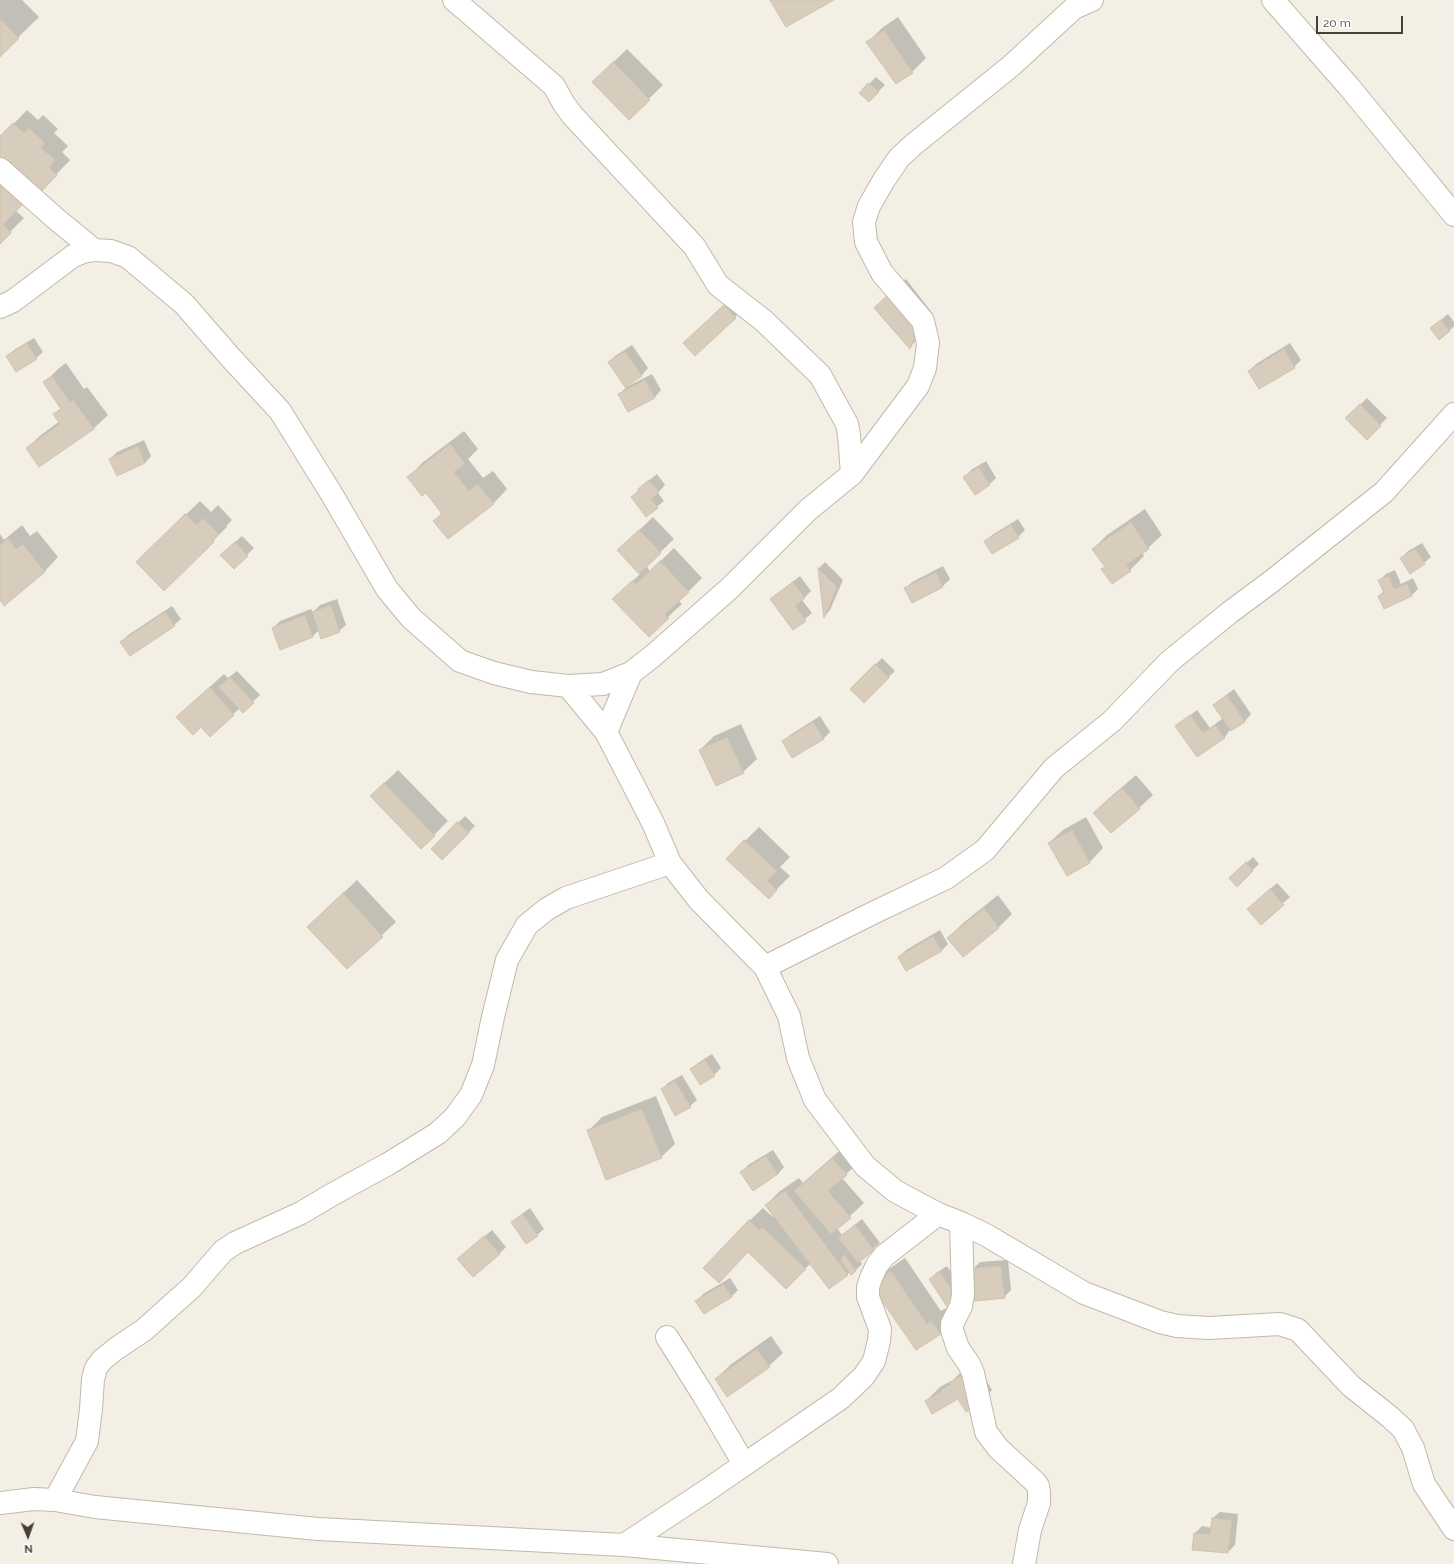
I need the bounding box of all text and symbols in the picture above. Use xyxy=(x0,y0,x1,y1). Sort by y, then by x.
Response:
scale bar xyxy=(1318,8,1405,34)
text: 20 m xyxy=(1323,16,1351,30)
north arrow xyxy=(8,1516,48,1556)
text: N xyxy=(24,1542,33,1555)

